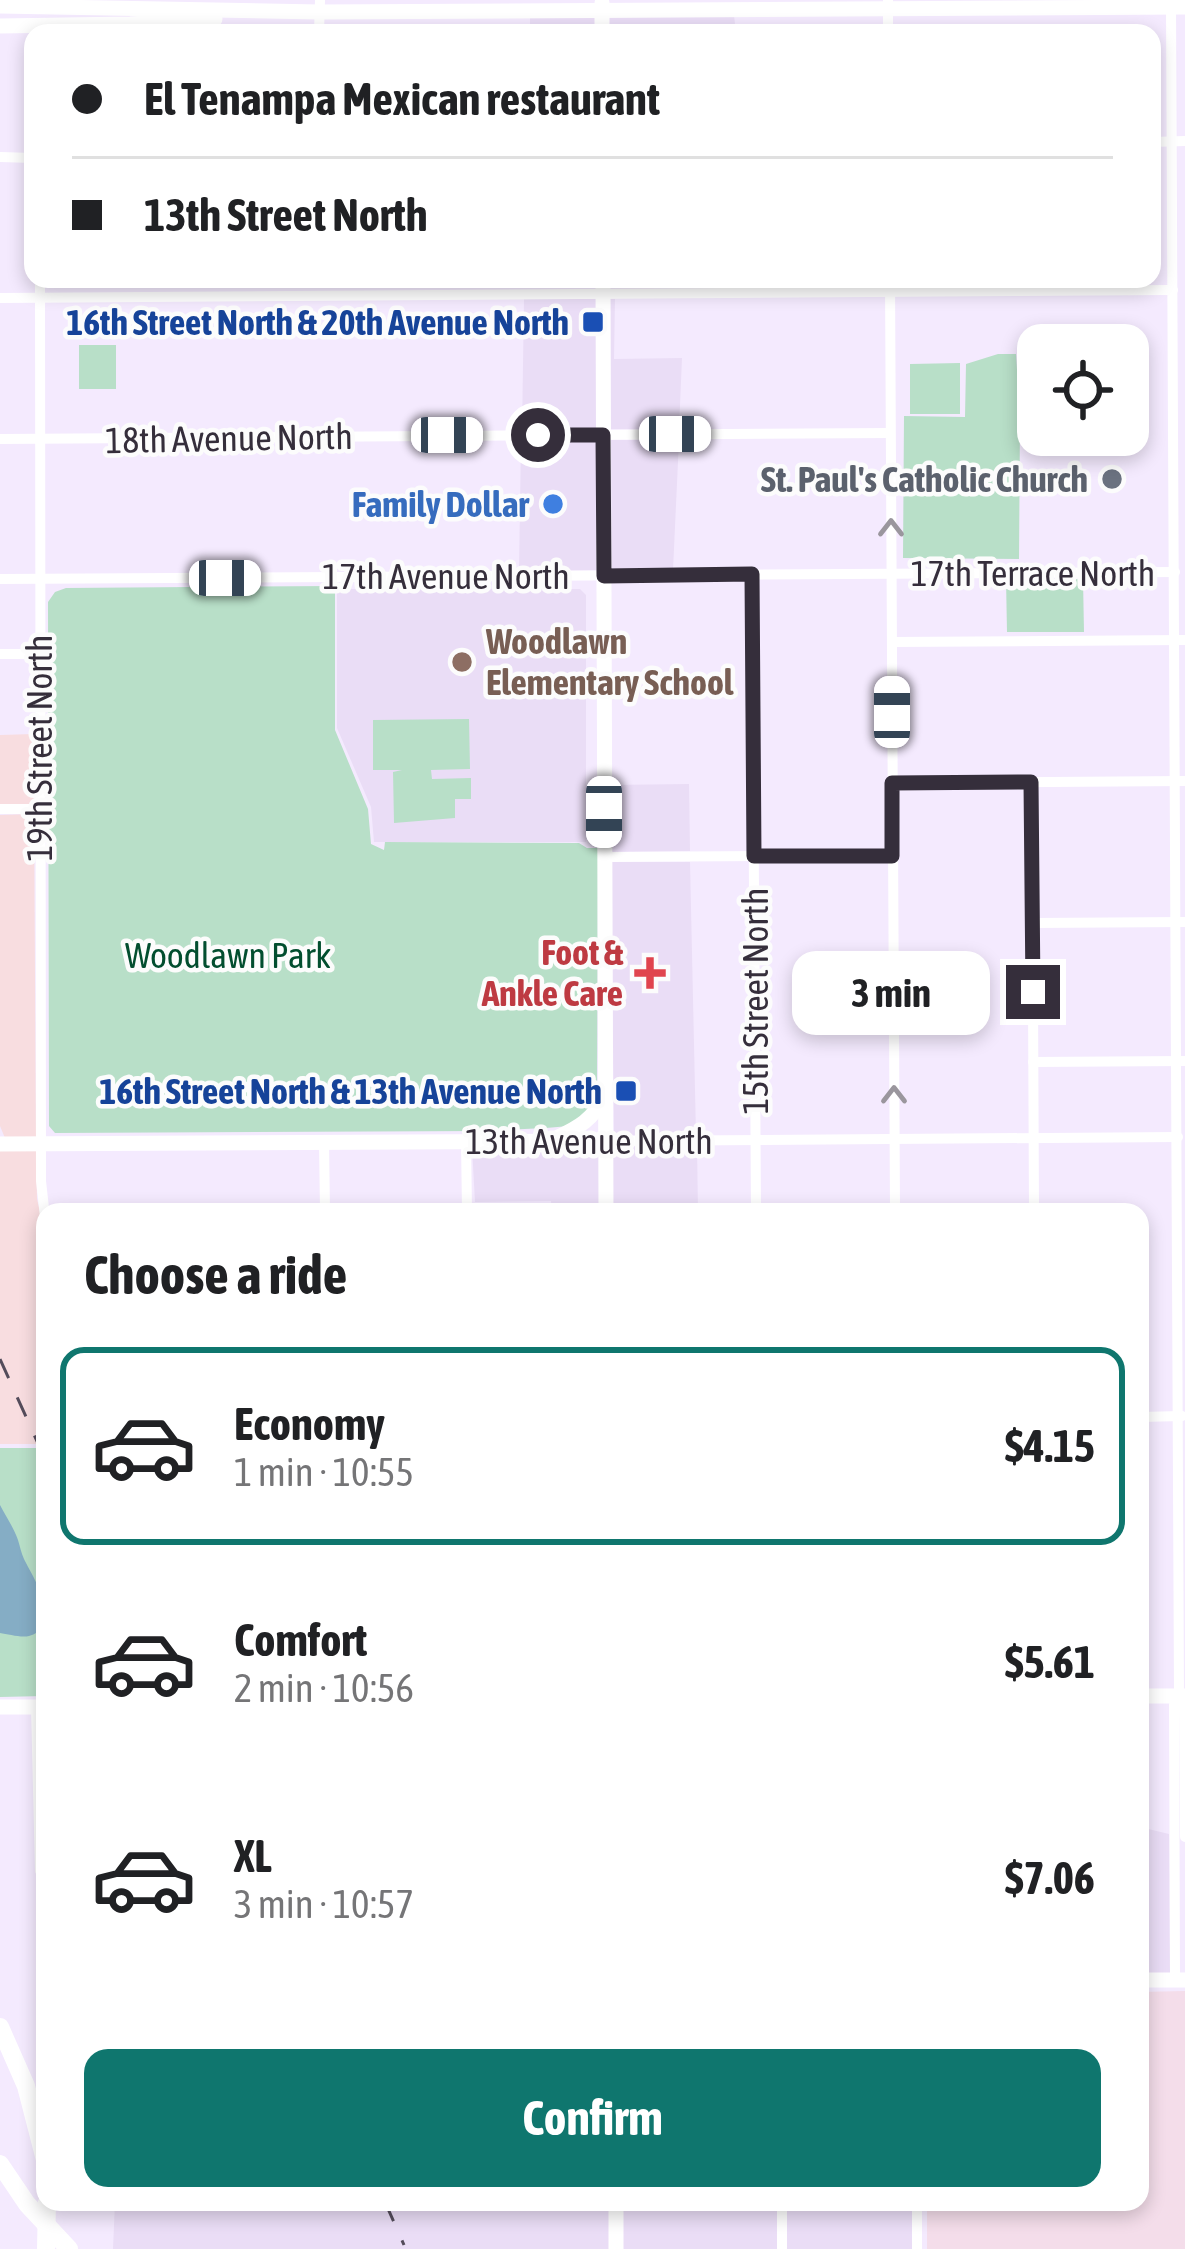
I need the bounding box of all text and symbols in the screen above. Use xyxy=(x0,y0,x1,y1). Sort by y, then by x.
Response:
text: El Tenampa Mexican restaurant xyxy=(144,73,660,125)
text: 13th Street North xyxy=(144,189,427,241)
place label: 16th Street North & 20th Avenue North xyxy=(66,301,569,343)
marker: 16th Street North & 20th Avenue North xyxy=(580,309,606,335)
map controls xyxy=(1017,324,1149,456)
button: locate xyxy=(1017,324,1149,456)
route start xyxy=(511,408,565,462)
street label: 18th Avenue North xyxy=(105,415,353,461)
car xyxy=(639,416,711,452)
car xyxy=(411,417,483,453)
place label: St. Paul's Catholic Church xyxy=(761,458,1088,500)
marker: St. Paul's Catholic Church xyxy=(1099,466,1125,492)
place label: Family Dollar xyxy=(352,483,530,525)
marker: Family Dollar xyxy=(540,491,566,517)
one-way arrow xyxy=(878,518,904,536)
street label: 17th Terrace North xyxy=(911,552,1155,594)
street label: 17th Avenue North xyxy=(322,555,570,597)
car xyxy=(189,560,261,596)
place label: Woodlawn Elementary School xyxy=(485,620,734,703)
street label: 19th Street North xyxy=(18,635,60,861)
marker: Woodlawn Elementary School xyxy=(449,649,475,675)
car xyxy=(874,676,910,748)
car xyxy=(586,776,622,848)
street label: 15th Street North xyxy=(734,888,776,1114)
place label: Foot & Ankle Care xyxy=(481,931,624,1014)
park label: Woodlawn Park xyxy=(125,934,331,976)
callout: 3 min xyxy=(793,950,991,1034)
marker: Foot & Ankle Care xyxy=(634,957,666,989)
route end xyxy=(1006,965,1060,1019)
text: 3 min xyxy=(851,971,931,1015)
place label: 16th Street North & 13th Avenue North xyxy=(99,1070,602,1112)
marker: 16th Street North & 13th Avenue North xyxy=(613,1078,639,1104)
one-way arrow xyxy=(881,1085,907,1103)
street label: 13th Avenue North xyxy=(465,1120,713,1162)
text: Choose a ride xyxy=(84,1244,347,1305)
icon: car xyxy=(90,1392,198,1500)
text: Economy xyxy=(234,1398,385,1450)
text: $4.15 xyxy=(1005,1420,1095,1472)
text: 1 min · 10:55 xyxy=(234,1450,414,1494)
icon: car xyxy=(90,1608,198,1716)
text: Comfort xyxy=(234,1614,367,1666)
text: $5.61 xyxy=(1005,1636,1095,1688)
text: 2 min · 10:56 xyxy=(234,1666,414,1710)
icon: car xyxy=(90,1824,198,1932)
text: XL xyxy=(234,1830,272,1882)
text: $7.06 xyxy=(1005,1852,1095,1904)
text: 3 min · 10:57 xyxy=(234,1882,414,1926)
button: Confirm xyxy=(84,2049,1101,2187)

